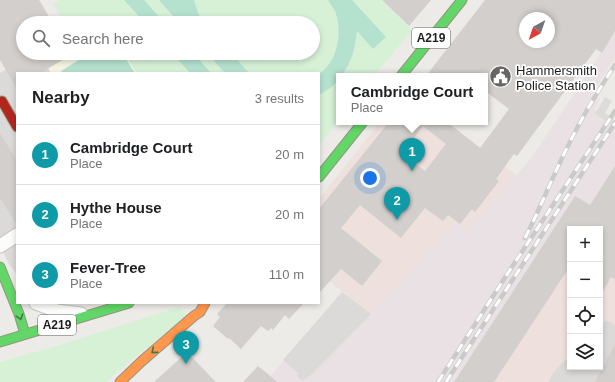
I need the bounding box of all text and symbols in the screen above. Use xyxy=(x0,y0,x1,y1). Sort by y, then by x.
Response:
north arrow xyxy=(519,12,555,48)
search box xyxy=(16,16,320,60)
icon: search xyxy=(30,27,52,49)
road number: A219 xyxy=(412,28,450,48)
text: Search here xyxy=(62,30,144,47)
place label: Hammersmith Police Station xyxy=(516,63,597,93)
public building icon: Hammersmith Police Station xyxy=(488,64,514,90)
popup xyxy=(336,73,488,125)
text: Cambridge Court xyxy=(351,83,473,100)
text: Nearby xyxy=(32,88,90,107)
text: 3 results xyxy=(255,91,304,106)
text: Place xyxy=(351,100,383,115)
pin: 1 xyxy=(399,138,425,171)
text: Cambridge Court xyxy=(70,139,193,156)
text: 1 xyxy=(41,147,49,162)
text: 20 m xyxy=(275,147,304,162)
text: Place xyxy=(70,156,103,171)
your location xyxy=(360,168,380,188)
pin: 2 xyxy=(384,187,410,220)
text: Hythe House xyxy=(70,199,162,216)
text: 2 xyxy=(41,207,49,222)
text: 20 m xyxy=(275,207,304,222)
text: Place xyxy=(70,216,103,231)
map controls xyxy=(567,226,603,370)
button: + xyxy=(567,226,603,262)
text: Fever-Tree xyxy=(70,259,146,276)
button: − xyxy=(567,262,603,298)
text: 3 xyxy=(41,267,49,282)
text: 110 m xyxy=(269,267,304,282)
text: Place xyxy=(70,276,103,291)
button: locate xyxy=(567,298,603,334)
one-way arrow xyxy=(15,314,24,321)
road number: A219 xyxy=(38,315,76,335)
pin: 3 xyxy=(173,331,199,364)
button: layers xyxy=(567,334,603,370)
one-way arrow xyxy=(151,346,159,353)

